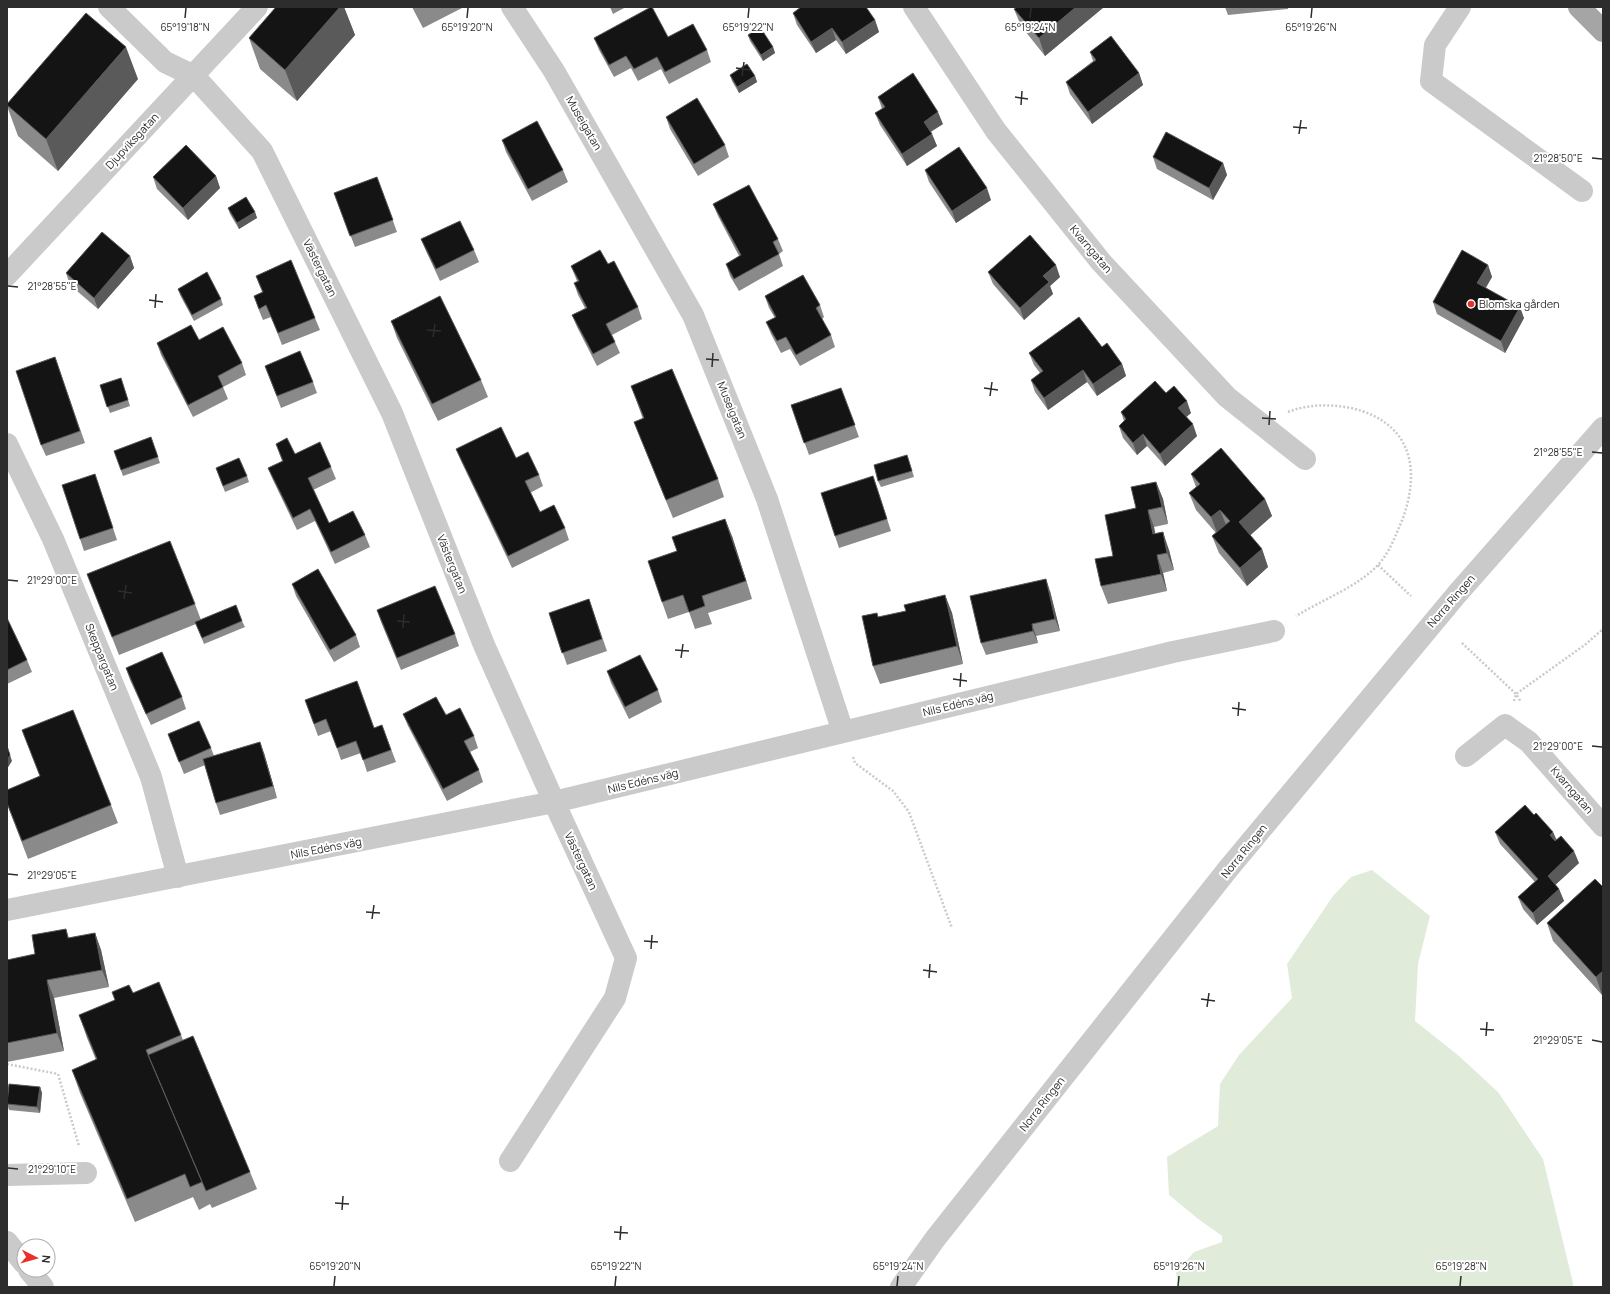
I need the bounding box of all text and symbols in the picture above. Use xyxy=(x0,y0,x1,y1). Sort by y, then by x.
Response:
text: 65°19'18"N xyxy=(160,20,210,34)
text: 65°19'20"N xyxy=(441,20,493,34)
text: 65°19'22"N xyxy=(723,20,774,34)
text: 65°19'24"N xyxy=(1005,20,1055,34)
text: 65°19'26"N xyxy=(1285,20,1337,34)
street label: Museigatan xyxy=(563,93,606,153)
street label: Djupviksgatan xyxy=(102,109,162,172)
text: 21°28'50"E xyxy=(1533,151,1583,165)
street label: Kvarngatan xyxy=(1067,222,1116,276)
street label: Västergatan xyxy=(300,237,341,299)
text: 21°28'55"E xyxy=(28,279,77,293)
place label: Blomska gården xyxy=(1479,296,1559,311)
marker: Blomska gården xyxy=(1466,299,1476,309)
street label: Museigatan xyxy=(714,379,751,441)
text: 21°28'55"E xyxy=(1534,445,1583,459)
street label: Västergatan xyxy=(434,532,471,595)
street label: Norra Ringen xyxy=(1424,571,1478,630)
text: 21°29'00"E xyxy=(27,573,77,587)
street label: Skeppargatan xyxy=(82,621,123,693)
street label: Nils Edéns väg xyxy=(921,688,995,720)
text: 21°29'00"E xyxy=(1533,739,1583,753)
street label: Kvarngatan xyxy=(1548,763,1597,817)
street label: Nils Edéns väg xyxy=(606,765,680,797)
street label: Norra Ringen xyxy=(1217,821,1270,881)
street label: Västergatan xyxy=(562,829,601,892)
street label: Nils Edéns väg xyxy=(289,833,363,862)
text: 21°29'05"E xyxy=(27,868,77,882)
text: 21°29'05"E xyxy=(1533,1033,1583,1047)
street label: Norra Ringen xyxy=(1016,1073,1068,1134)
text: 21°29'10"E xyxy=(28,1162,76,1176)
north arrow xyxy=(16,1238,56,1278)
text: N xyxy=(39,1254,54,1264)
text: 65°19'20"N xyxy=(309,1259,361,1273)
text: 65°19'22"N xyxy=(591,1259,642,1273)
text: 65°19'24"N xyxy=(873,1259,923,1273)
text: 65°19'26"N xyxy=(1153,1259,1205,1273)
text: 65°19'28"N xyxy=(1436,1259,1487,1273)

